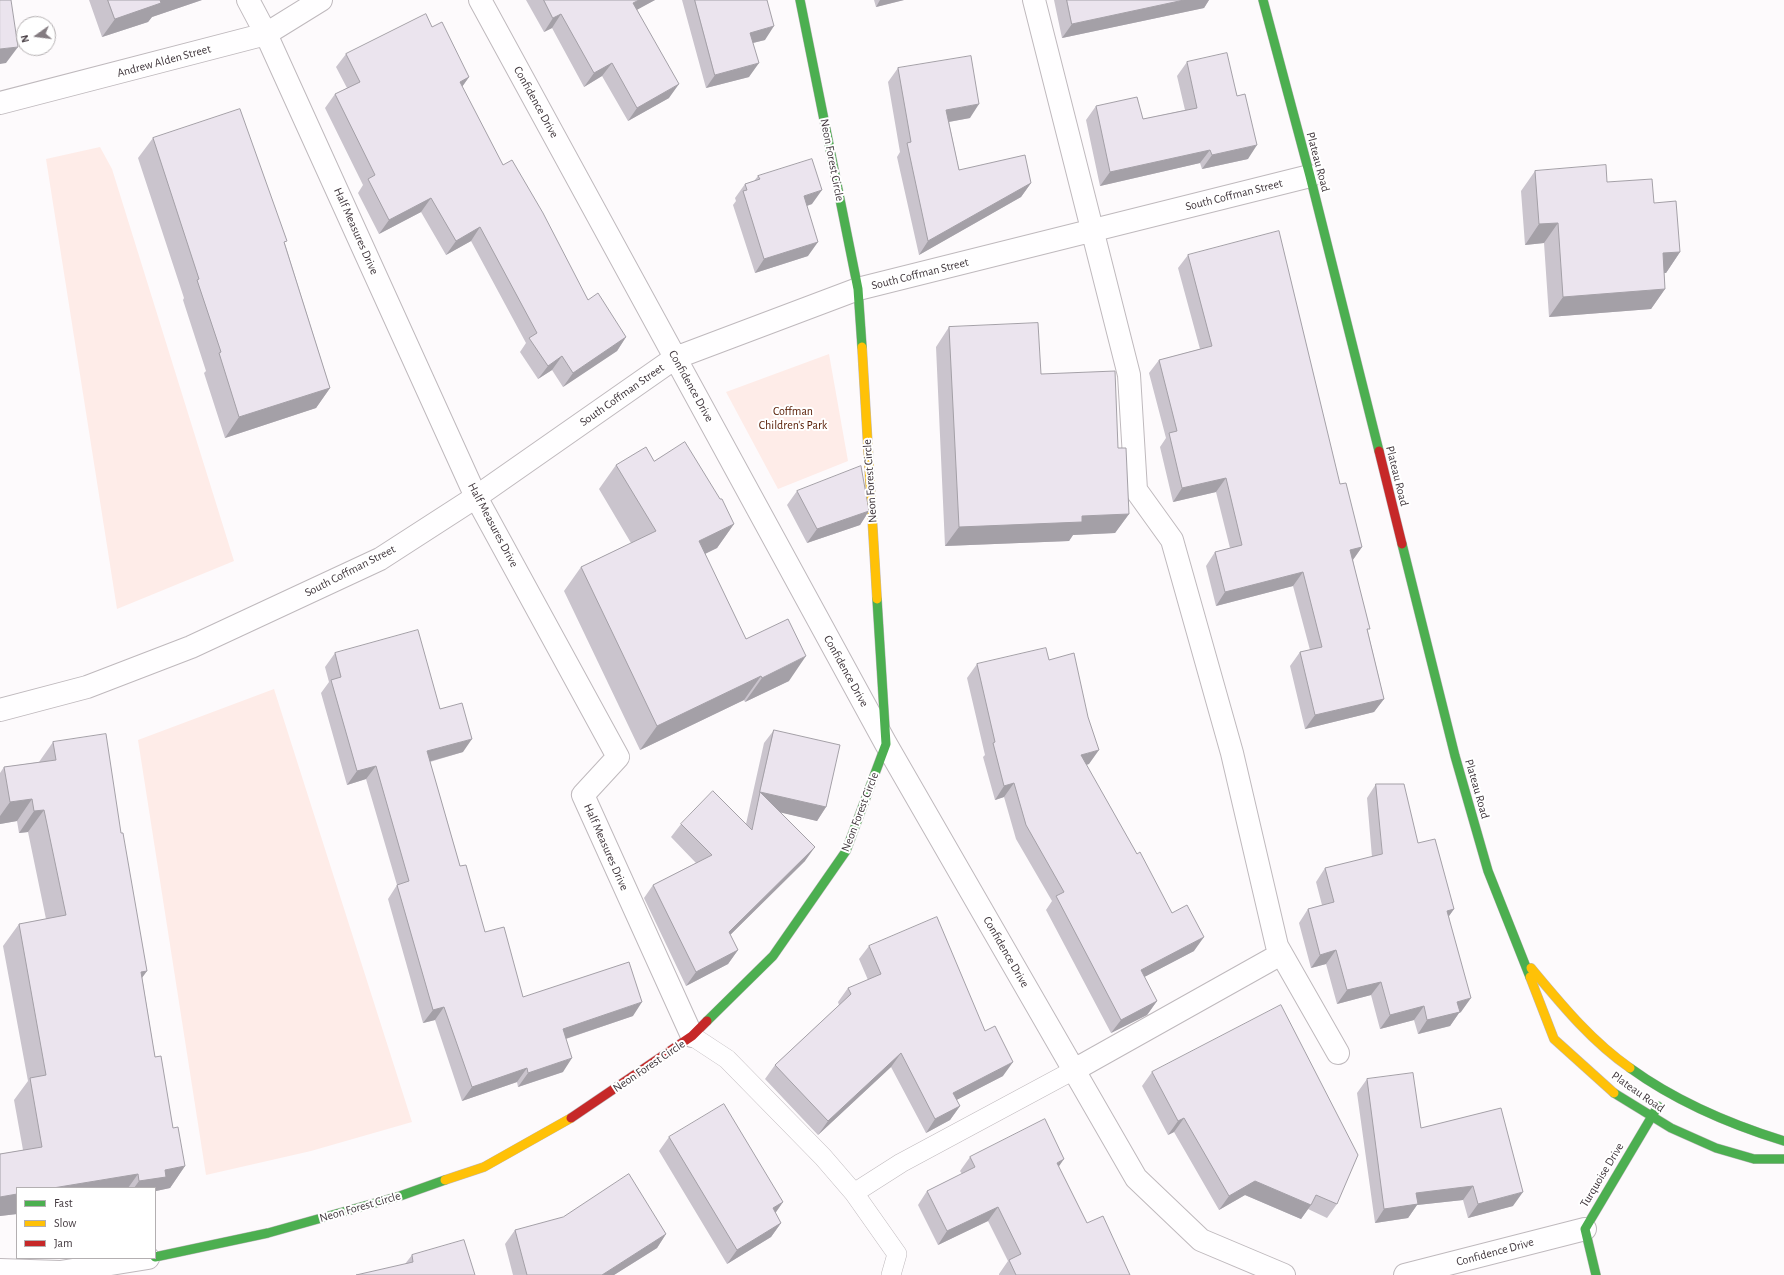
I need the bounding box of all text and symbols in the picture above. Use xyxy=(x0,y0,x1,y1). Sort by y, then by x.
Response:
north arrow xyxy=(16,16,56,56)
text: N xyxy=(19,34,31,44)
street label: Andrew Alden Street xyxy=(115,42,213,80)
street label: Confidence Drive xyxy=(510,64,562,140)
street label: Neon Forest Circle xyxy=(817,118,847,202)
street label: Plateau Road xyxy=(1303,130,1333,194)
street label: South Coffman Street xyxy=(1184,176,1284,214)
street label: Half Measures Drive xyxy=(330,185,382,277)
street label: South Coffman Street xyxy=(870,255,970,293)
street label: Confidence Drive xyxy=(665,348,717,424)
street label: South Coffman Street xyxy=(577,360,667,430)
park label: Coffman Children's Park xyxy=(759,404,827,432)
street label: Neon Forest Circle xyxy=(860,439,880,523)
street label: Plateau Road xyxy=(1383,444,1411,508)
street label: Half Measures Drive xyxy=(465,480,521,570)
street label: South Coffman Street xyxy=(302,542,398,600)
street label: Confidence Drive xyxy=(820,633,872,709)
street label: Plateau Road xyxy=(1462,757,1492,821)
street label: Neon Forest Circle xyxy=(838,770,882,854)
street label: Half Measures Drive xyxy=(580,801,632,893)
street label: Confidence Drive xyxy=(980,914,1032,990)
street label: Neon Forest Circle xyxy=(610,1037,688,1095)
street label: Plateau Road xyxy=(1609,1068,1667,1116)
street label: Turquoise Drive xyxy=(1577,1140,1627,1210)
legend xyxy=(16,1187,156,1259)
street label: Neon Forest Circle xyxy=(318,1189,402,1225)
text: Fast xyxy=(54,1197,73,1209)
text: Slow xyxy=(54,1217,76,1229)
street label: Confidence Drive xyxy=(1455,1235,1535,1269)
text: Jam xyxy=(54,1237,73,1249)

